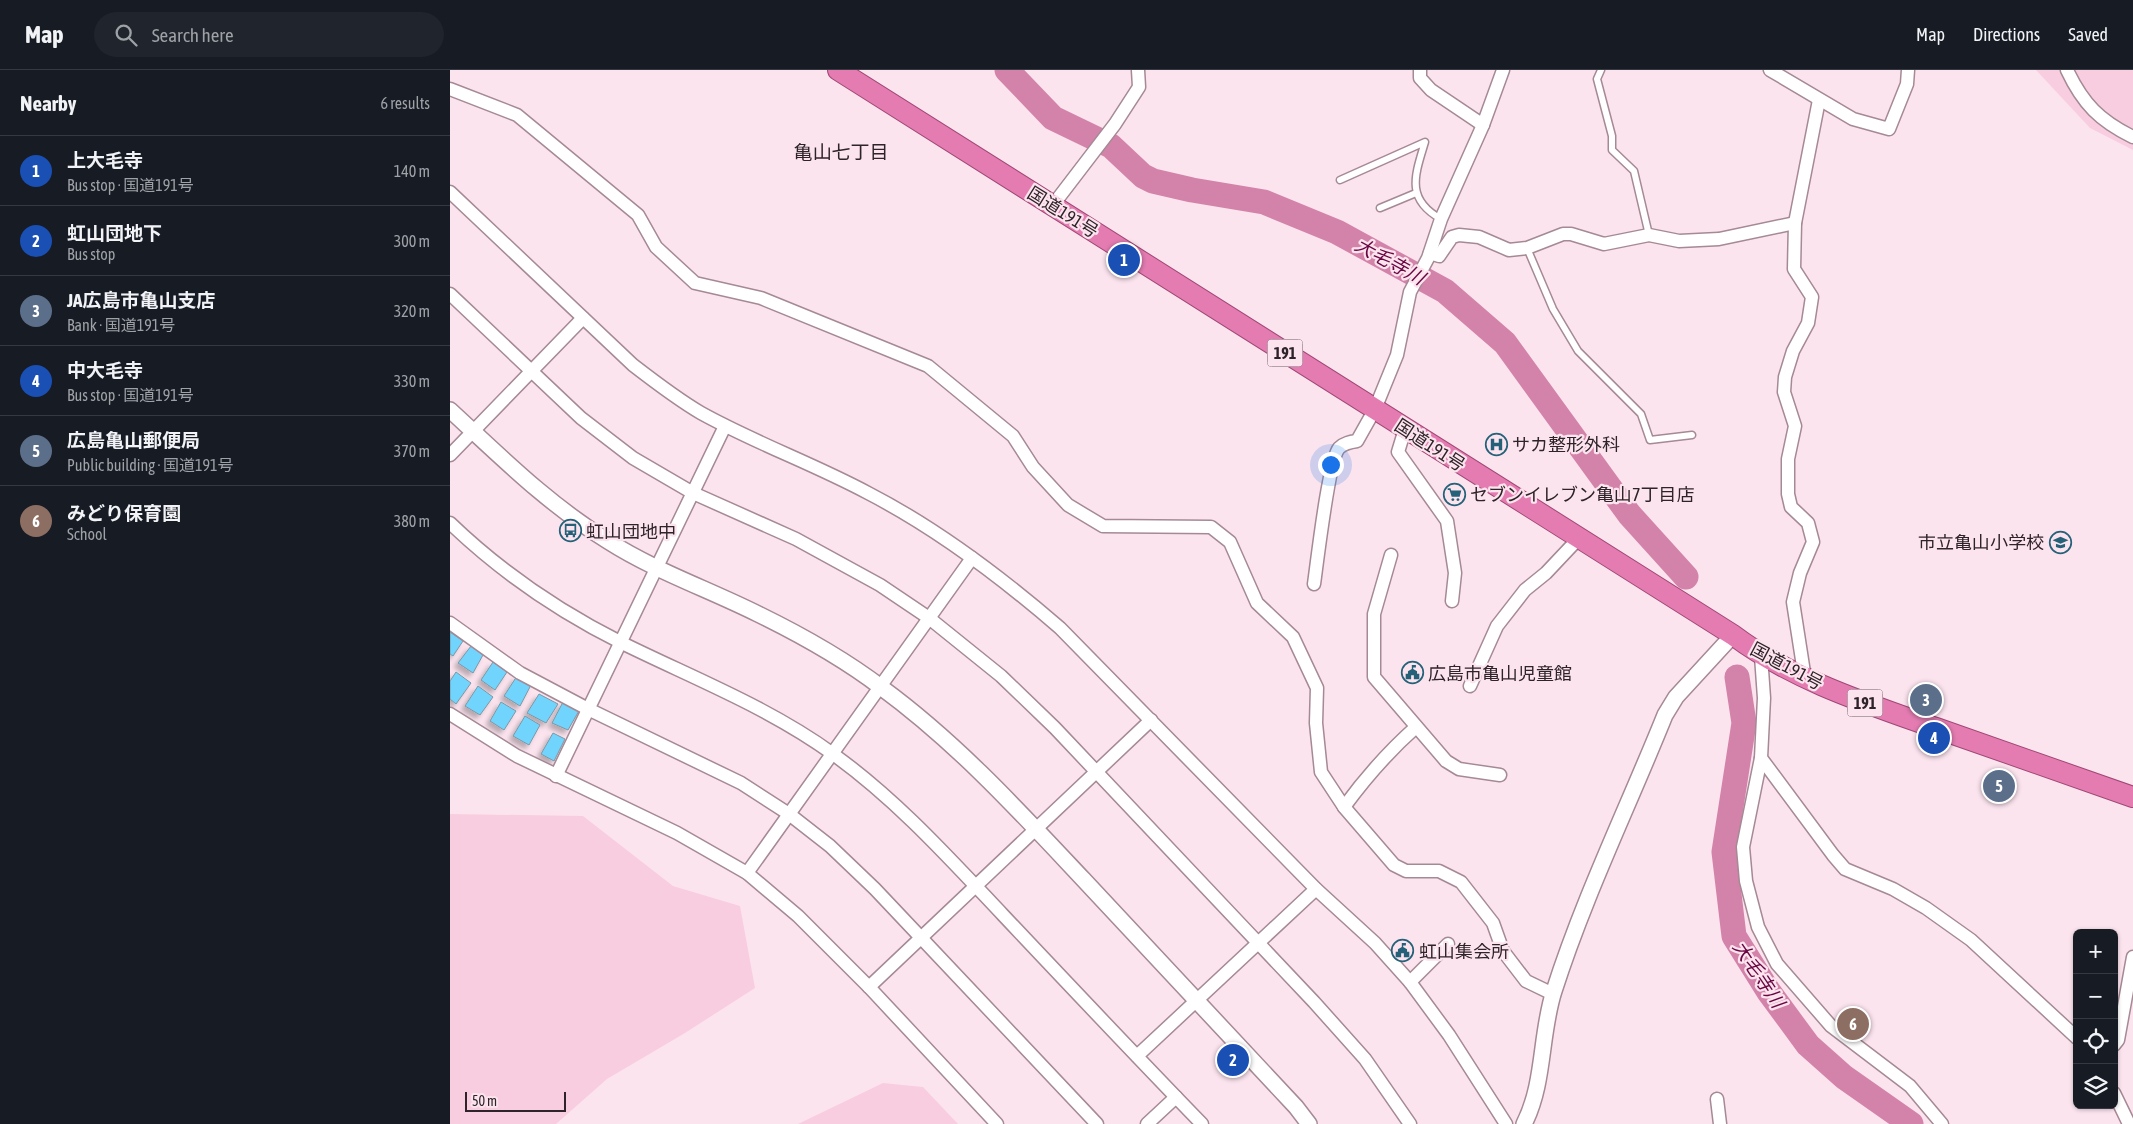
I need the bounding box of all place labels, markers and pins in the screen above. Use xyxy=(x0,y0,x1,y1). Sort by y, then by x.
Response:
pin: 1 xyxy=(1108,241,1140,279)
hospital icon: サカ整形外科 xyxy=(1484,432,1508,456)
place label: サカ整形外科 xyxy=(1512,434,1620,455)
supermarket icon: セブンイレブン亀山7丁目店 xyxy=(1442,482,1466,506)
place label: セブンイレブン亀山7丁目店 xyxy=(1470,484,1694,505)
bus stop icon: 虹山団地中 xyxy=(558,519,582,543)
place label: 虹山団地中 xyxy=(586,521,676,542)
school or university icon: 市立亀山小学校 xyxy=(2048,530,2072,554)
place label: 市立亀山小学校 xyxy=(1918,532,2044,553)
public building icon: 広島市亀山児童館 xyxy=(1400,661,1424,685)
place label: 広島市亀山児童館 xyxy=(1428,663,1572,684)
pin: 3 xyxy=(1910,681,1942,719)
pin: 4 xyxy=(1918,719,1950,757)
pin: 5 xyxy=(1983,767,2015,805)
public building icon: 虹山集会所 xyxy=(1391,939,1415,963)
place label: 虹山集会所 xyxy=(1419,941,1509,962)
pin: 6 xyxy=(1837,1005,1869,1043)
pin: 2 xyxy=(1217,1041,1249,1079)

